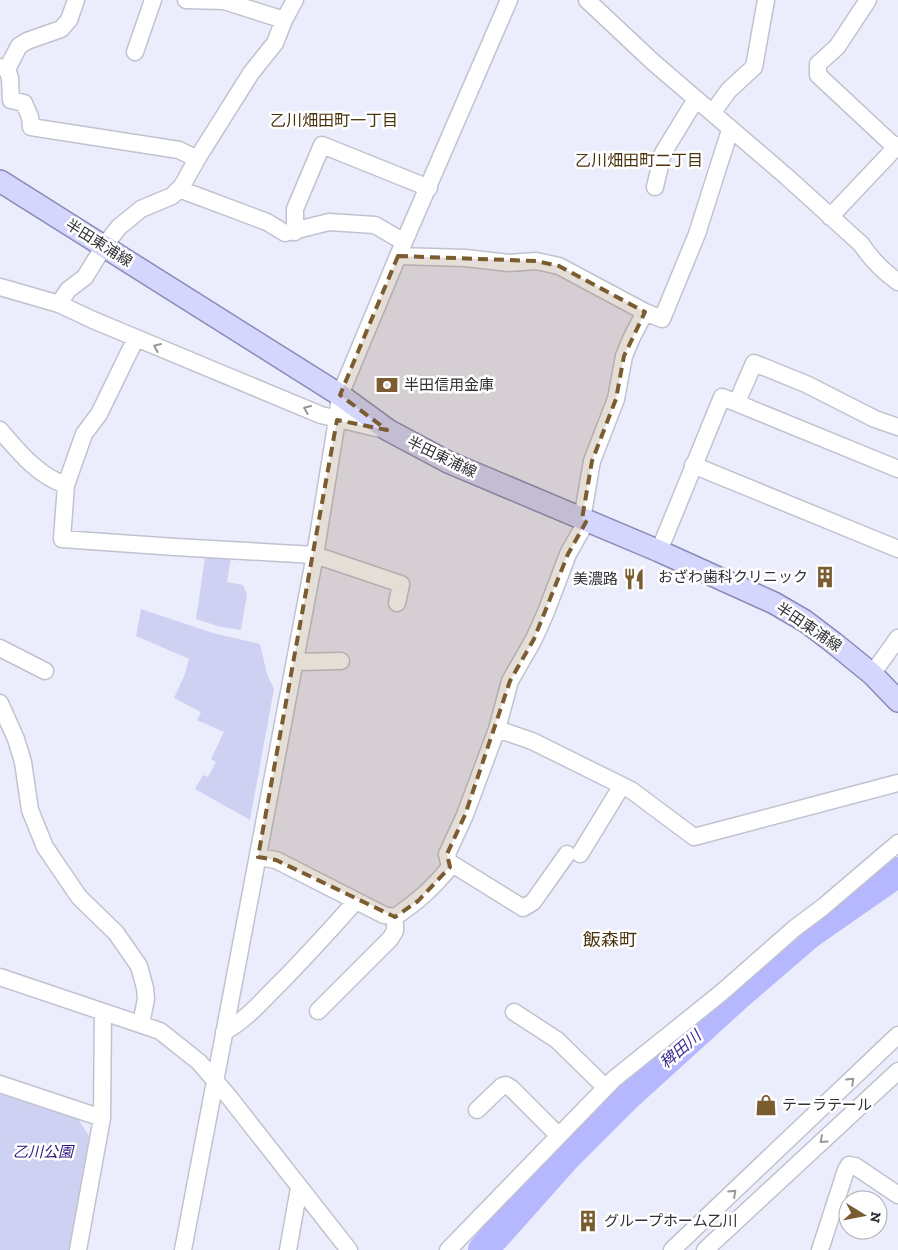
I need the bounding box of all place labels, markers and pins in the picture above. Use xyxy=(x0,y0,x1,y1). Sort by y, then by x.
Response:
bank icon: 半田信用金庫 xyxy=(374,372,400,398)
place label: 半田信用金庫 xyxy=(404,376,494,394)
building icon: おざわ歯科クリニック xyxy=(812,564,838,590)
restaurant icon: 美濃路 xyxy=(621,566,647,592)
place label: おざわ歯科クリニック xyxy=(658,568,808,586)
place label: 美濃路 xyxy=(573,570,618,588)
shop icon: テーラテール xyxy=(753,1092,779,1118)
place label: テーラテール xyxy=(782,1096,872,1114)
building icon: グループホーム乙川 xyxy=(575,1208,601,1234)
place label: グループホーム乙川 xyxy=(604,1212,738,1230)

